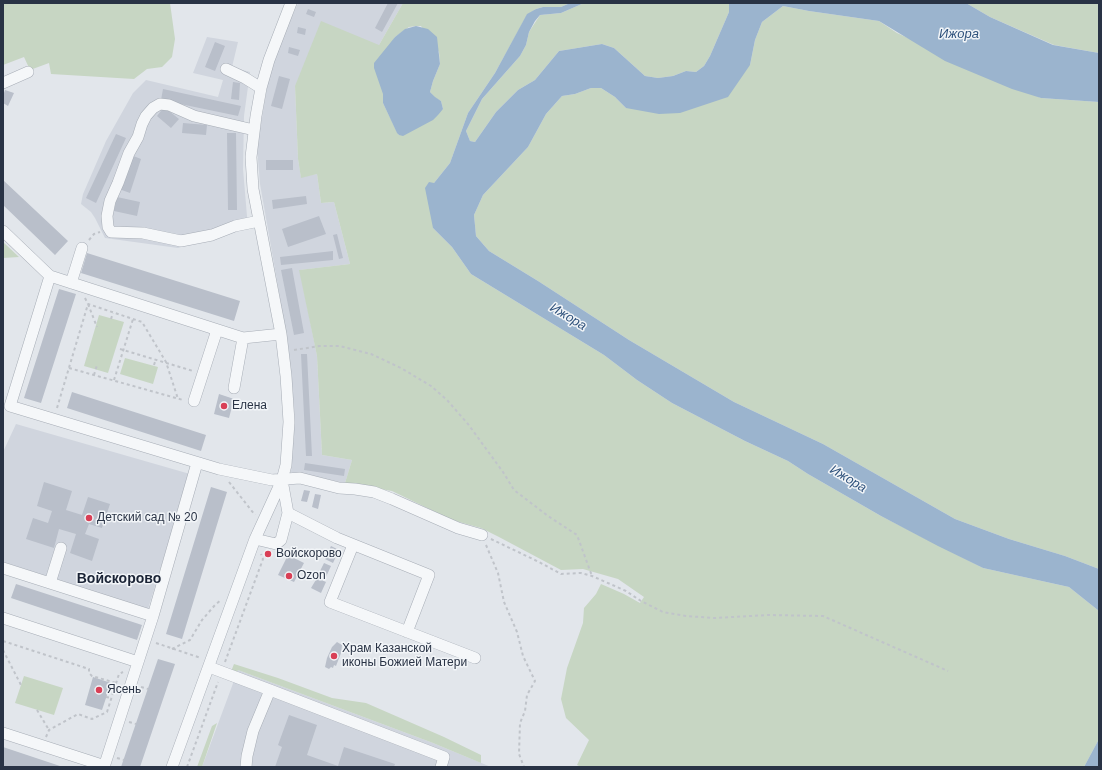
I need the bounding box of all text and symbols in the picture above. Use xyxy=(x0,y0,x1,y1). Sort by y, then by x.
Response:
water label: Ижора xyxy=(939,26,979,42)
water label: Ижора xyxy=(547,300,589,334)
place label: Елена xyxy=(232,399,267,413)
marker: Елена xyxy=(219,401,229,411)
water label: Ижора xyxy=(827,462,869,496)
place label: Детский сад № 20 xyxy=(97,511,197,525)
marker: Детский сад № 20 xyxy=(84,513,94,523)
place label: Войскорово xyxy=(276,547,342,561)
marker: Войскорово xyxy=(263,549,273,559)
place label: Ozon xyxy=(297,569,326,583)
district label: Войскорово xyxy=(77,571,161,587)
marker: Ozon xyxy=(284,571,294,581)
place label: Храм Казанской иконы Божией Матери xyxy=(342,642,467,670)
marker: Храм Казанской иконы Божией Матери xyxy=(329,651,339,661)
place label: Ясень xyxy=(107,683,141,697)
marker: Ясень xyxy=(94,685,104,695)

